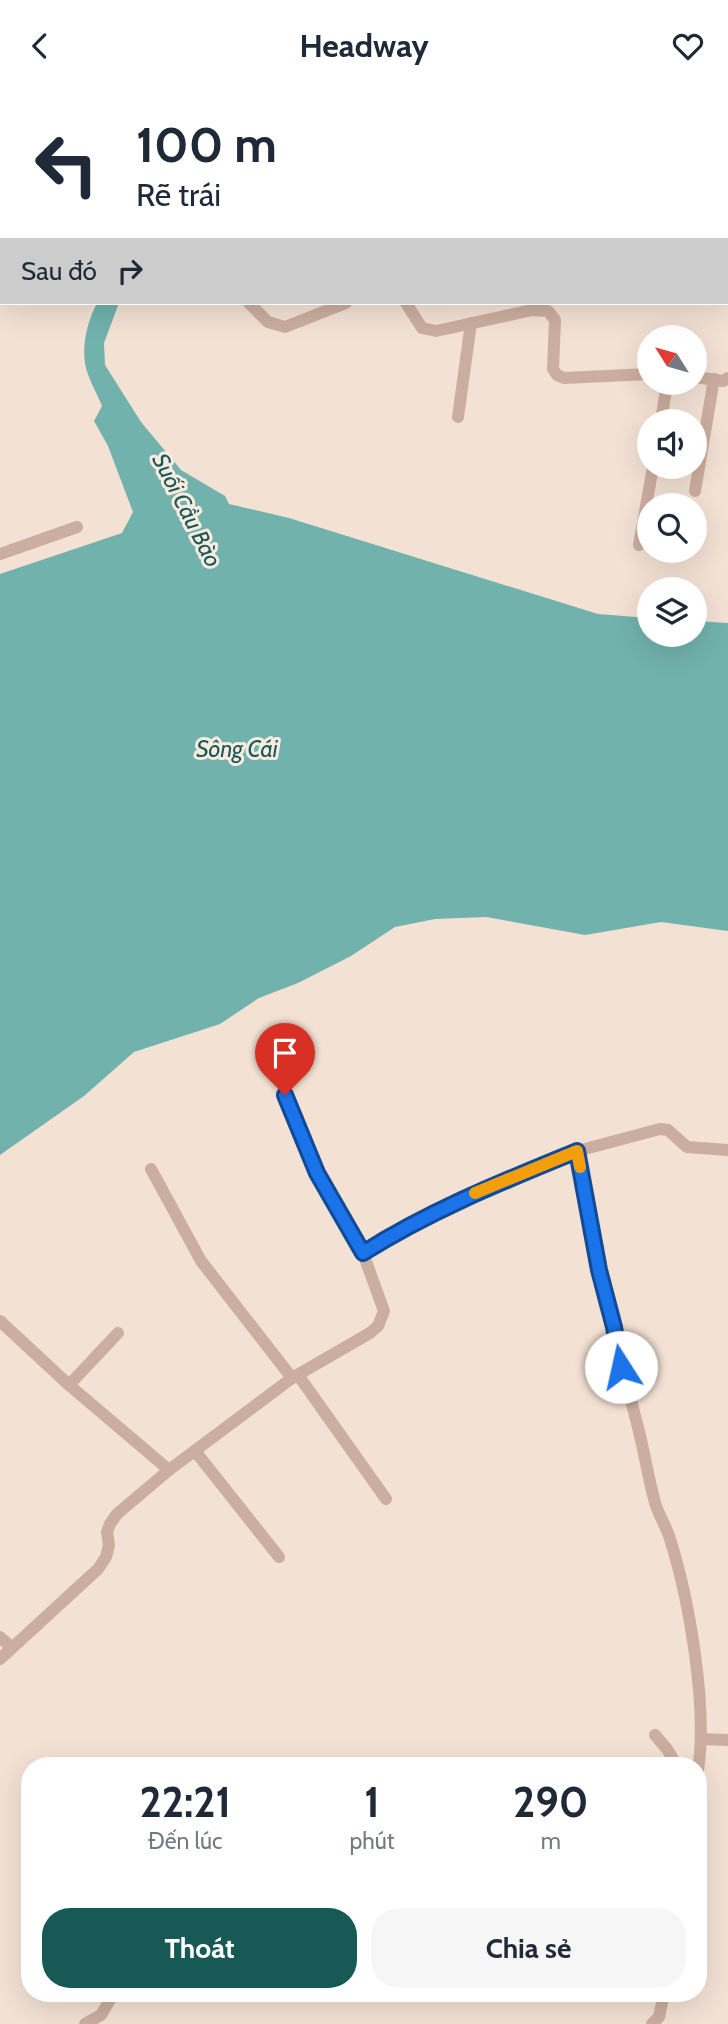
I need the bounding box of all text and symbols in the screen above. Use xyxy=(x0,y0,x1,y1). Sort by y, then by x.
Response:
text: Headway xyxy=(299,26,429,65)
icon: back xyxy=(21,27,59,65)
icon: heart xyxy=(669,27,707,65)
text: 100 m xyxy=(136,115,277,174)
icon: left xyxy=(21,119,112,210)
text: Rẽ trái xyxy=(136,175,221,214)
icon: right xyxy=(111,252,149,290)
text: Sau đó xyxy=(21,255,97,287)
north arrow xyxy=(637,325,707,395)
map controls xyxy=(637,325,707,647)
button: sound xyxy=(637,409,707,479)
water label: Suối Cầu Bào xyxy=(146,449,228,571)
button: search xyxy=(637,493,707,563)
button: layers xyxy=(637,577,707,647)
water label: Sông Cái xyxy=(196,735,279,763)
pin xyxy=(255,1023,315,1095)
icon: arrive xyxy=(266,1034,304,1072)
position arrow xyxy=(584,1330,658,1404)
text: 22:21 xyxy=(139,1776,231,1828)
text: 1 xyxy=(364,1776,380,1828)
text: 290 xyxy=(513,1776,589,1828)
text: Đến lúc xyxy=(148,1827,222,1855)
text: phút xyxy=(349,1827,395,1855)
text: m xyxy=(541,1827,561,1855)
button: Thoát xyxy=(42,1908,357,1988)
button: Chia sẻ xyxy=(371,1908,686,1988)

